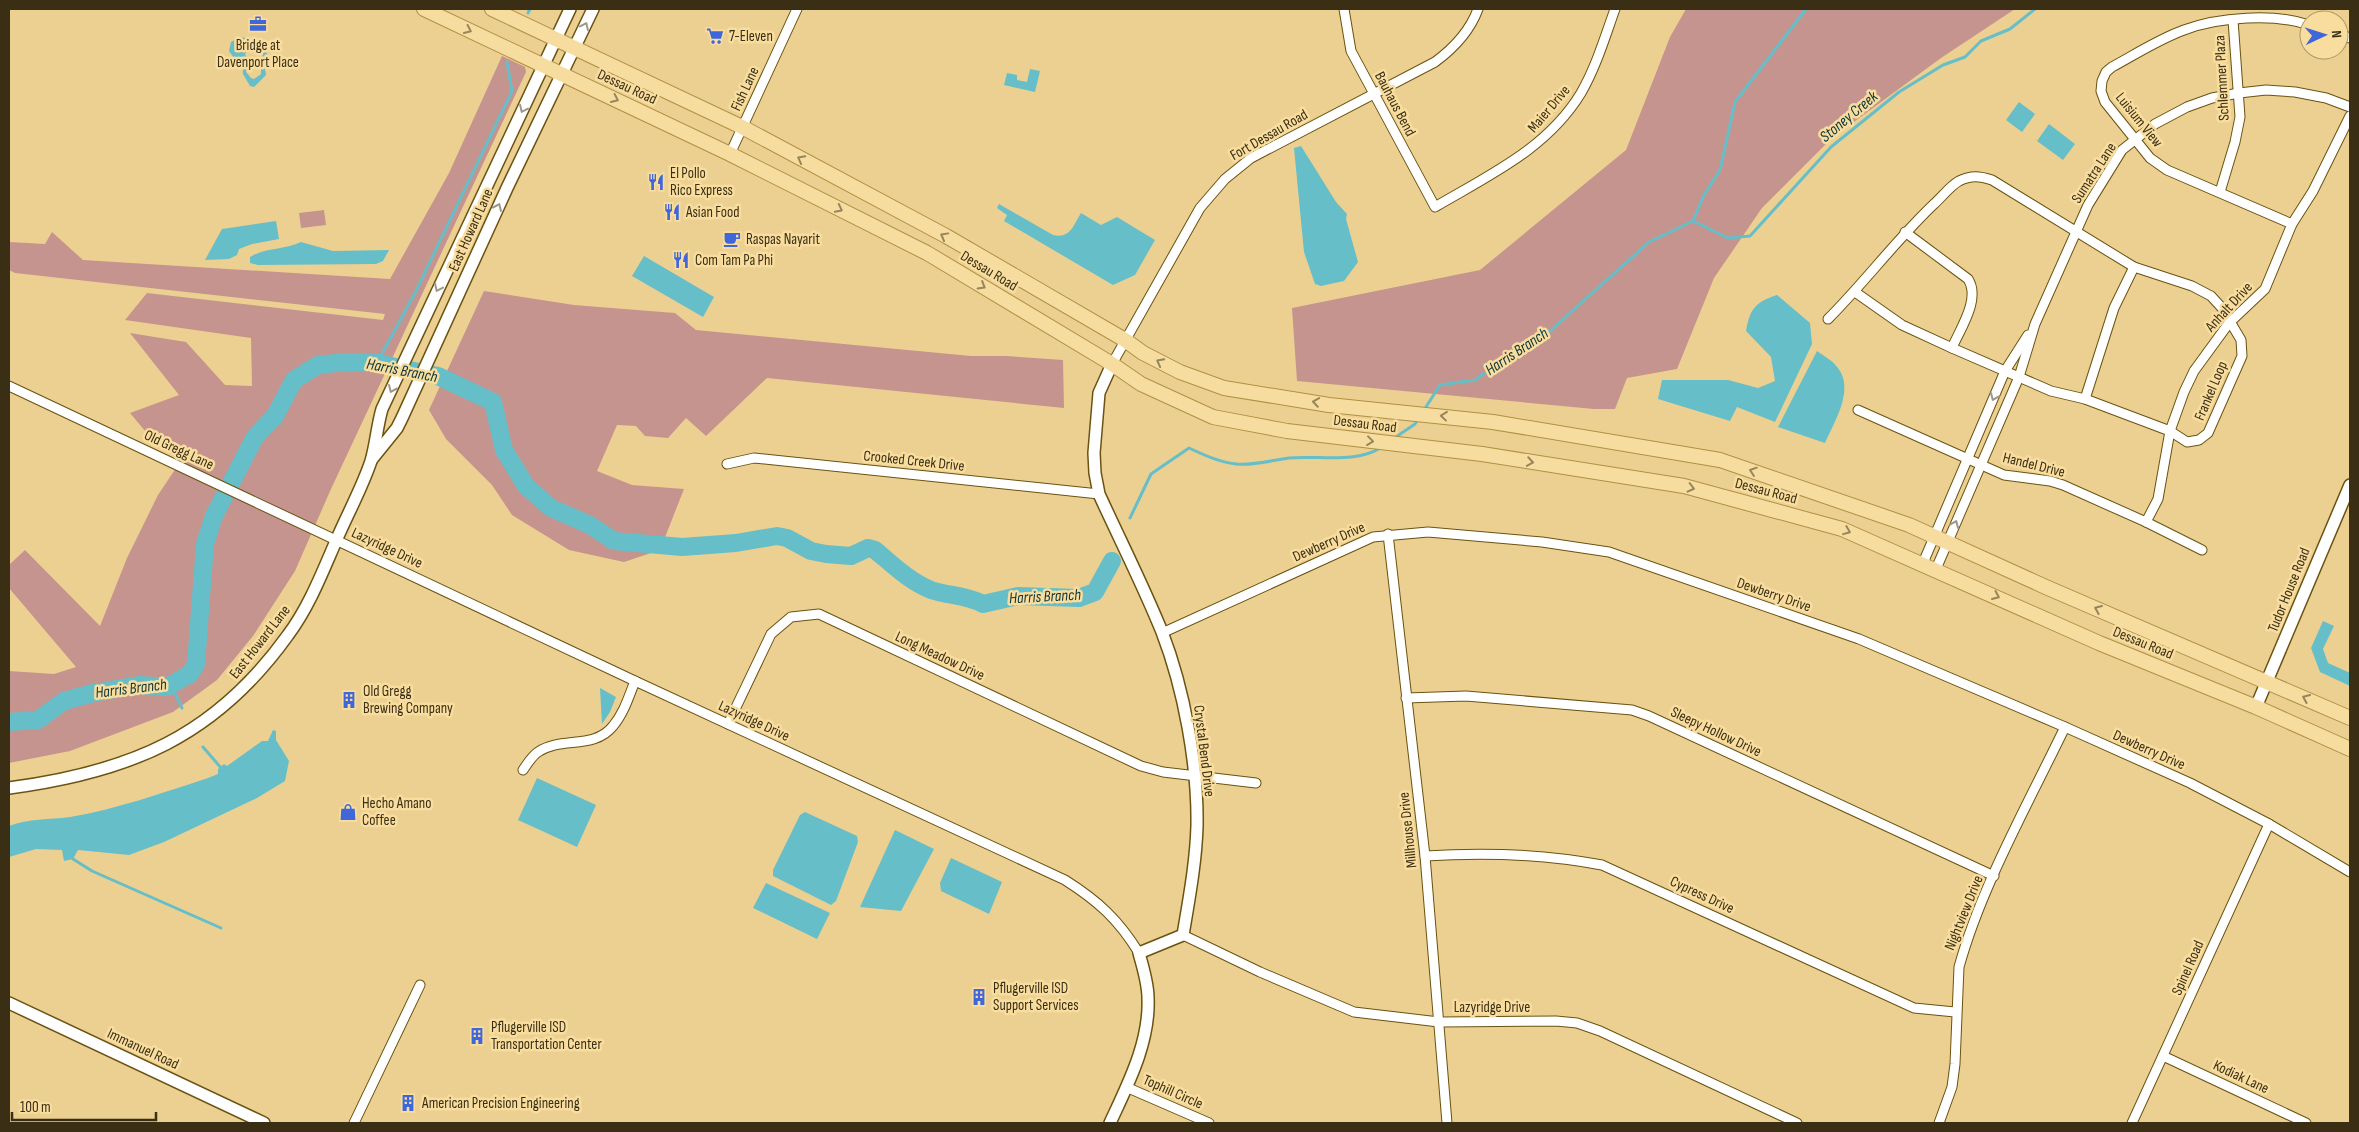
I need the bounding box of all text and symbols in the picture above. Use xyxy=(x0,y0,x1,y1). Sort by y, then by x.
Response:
north arrow xyxy=(2299,10,2349,60)
office icon: Bridge at Davenport Place xyxy=(248,14,268,34)
one-way arrow xyxy=(579,22,589,31)
one-way arrow xyxy=(463,23,472,34)
supermarket icon: 7-Eleven xyxy=(705,26,725,46)
place label: 7-Eleven xyxy=(729,27,773,46)
text: N xyxy=(2328,30,2345,38)
street label: Schlemmer Plaza xyxy=(2210,34,2234,121)
place label: Bridge at Davenport Place xyxy=(217,36,299,72)
street label: Fish Lane xyxy=(727,64,763,114)
street label: Dessau Road xyxy=(594,65,660,109)
street label: Bauhaus Bend xyxy=(1370,68,1420,140)
street label: Maier Drive xyxy=(1524,81,1574,137)
water label: Stoney Creek xyxy=(1816,87,1883,147)
street label: Luisium View xyxy=(2111,89,2167,152)
one-way arrow xyxy=(610,93,619,103)
one-way arrow xyxy=(519,104,529,113)
street label: Fort Dessau Road xyxy=(1227,105,1311,165)
street label: Sumatra Lane xyxy=(2067,139,2121,207)
one-way arrow xyxy=(797,155,806,165)
place label: El Pollo Rico Express xyxy=(670,164,733,200)
restaurant icon: El Pollo Rico Express xyxy=(646,172,666,192)
street label: East Howard Lane xyxy=(444,186,498,274)
restaurant icon: Asian Food xyxy=(662,202,682,222)
one-way arrow xyxy=(492,203,503,212)
place label: Asian Food xyxy=(685,203,739,222)
one-way arrow xyxy=(834,203,843,213)
cafe icon: Raspas Nayarit xyxy=(722,229,742,249)
place label: Raspas Nayarit xyxy=(746,230,820,249)
one-way arrow xyxy=(940,232,949,242)
street label: Dessau Road xyxy=(957,247,1021,295)
restaurant icon: Com Tam Pa Phi xyxy=(671,250,691,270)
place label: Com Tam Pa Phi xyxy=(695,251,773,270)
street label: Anhalt Drive xyxy=(2200,278,2257,337)
one-way arrow xyxy=(977,280,986,290)
one-way arrow xyxy=(434,283,445,292)
water label: Harris Branch xyxy=(1482,324,1552,380)
water label: Harris Branch xyxy=(365,355,439,387)
one-way arrow xyxy=(1156,358,1165,368)
street label: Frankel Loop xyxy=(2190,358,2232,424)
one-way arrow xyxy=(387,384,398,393)
one-way arrow xyxy=(1989,392,2000,401)
one-way arrow xyxy=(1312,398,1320,408)
street label: Dessau Road xyxy=(1332,411,1398,437)
one-way arrow xyxy=(1440,411,1448,422)
street label: Old Gregg Lane xyxy=(141,426,217,474)
one-way arrow xyxy=(1367,435,1375,446)
street label: Crooked Creek Drive xyxy=(863,446,965,476)
street label: Handel Drive xyxy=(2001,448,2067,482)
one-way arrow xyxy=(1526,456,1534,467)
one-way arrow xyxy=(1749,467,1757,477)
street label: Dessau Road xyxy=(1733,474,1799,508)
one-way arrow xyxy=(1686,482,1695,493)
street label: Dewberry Drive xyxy=(1290,518,1368,566)
one-way arrow xyxy=(1949,520,1959,529)
street label: Lazyridge Drive xyxy=(348,523,426,573)
one-way arrow xyxy=(1842,525,1851,535)
street label: Tudor House Road xyxy=(2263,545,2315,635)
street label: Dewberry Drive xyxy=(1734,573,1814,617)
water label: Harris Branch xyxy=(1009,586,1082,608)
one-way arrow xyxy=(1991,590,2000,600)
street label: East Howard Lane xyxy=(225,601,295,683)
one-way arrow xyxy=(2094,605,2103,616)
street label: Dessau Road xyxy=(2110,622,2176,664)
street label: Long Meadow Drive xyxy=(892,627,988,685)
water label: Harris Branch xyxy=(94,675,168,703)
place label: Old Gregg Brewing Company xyxy=(363,682,453,718)
building icon: Old Gregg Brewing Company xyxy=(339,690,359,710)
one-way arrow xyxy=(2302,693,2311,704)
street label: Lazyridge Drive xyxy=(715,696,793,746)
street label: Sleepy Hollow Drive xyxy=(1668,703,1764,761)
street label: Crystal Bend Drive xyxy=(1189,704,1219,798)
street label: Dewberry Drive xyxy=(2110,726,2188,774)
street label: Millhouse Drive xyxy=(1395,791,1421,869)
place label: Hecho Amano Coffee xyxy=(362,794,431,830)
shop icon: Hecho Amano Coffee xyxy=(338,802,358,822)
street label: Cypress Drive xyxy=(1667,872,1737,918)
street label: Nightview Drive xyxy=(1940,873,1988,953)
street label: Spinel Road xyxy=(2168,938,2208,998)
place label: Pflugerville ISD Support Services xyxy=(993,979,1079,1015)
building icon: Pflugerville ISD Support Services xyxy=(969,987,989,1007)
street label: Lazyridge Drive xyxy=(1454,998,1530,1017)
place label: Pflugerville ISD Transportation Center xyxy=(491,1018,602,1054)
street label: Immanuel Road xyxy=(104,1024,182,1074)
building icon: Pflugerville ISD Transportation Center xyxy=(467,1026,487,1046)
street label: Kodiak Lane xyxy=(2210,1056,2272,1098)
street label: Tophill Circle xyxy=(1140,1070,1206,1114)
scale bar xyxy=(12,1090,156,1122)
building icon: American Precision Engineering xyxy=(398,1093,418,1113)
place label: American Precision Engineering xyxy=(421,1094,580,1113)
text: 100 m xyxy=(20,1098,51,1117)

